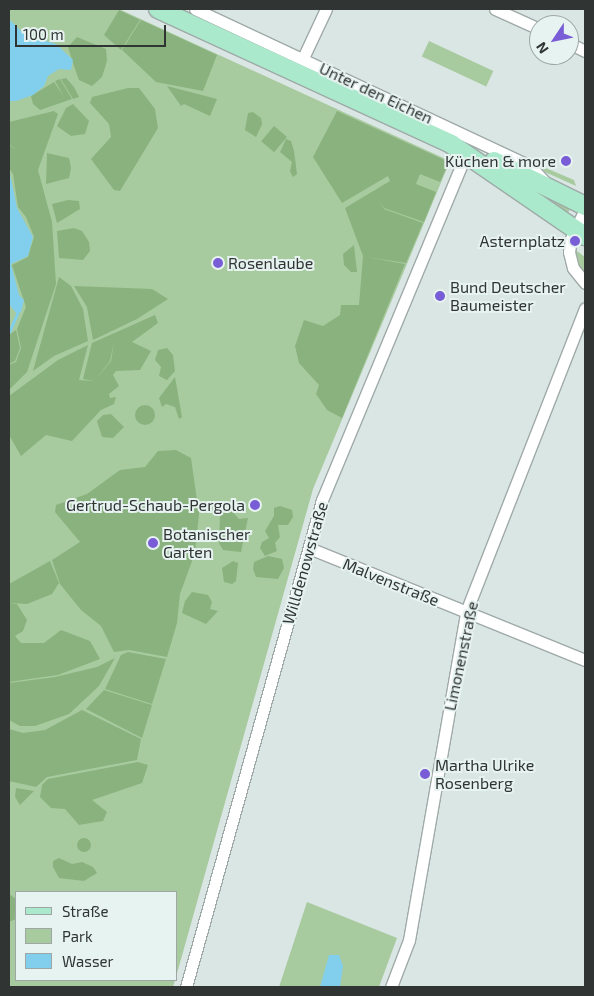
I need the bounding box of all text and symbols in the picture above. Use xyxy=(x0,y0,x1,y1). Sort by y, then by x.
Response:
scale bar xyxy=(18,15,169,47)
north arrow xyxy=(529,15,579,65)
text: 100 m xyxy=(23,25,64,43)
text: N xyxy=(532,39,552,57)
street label: Unter den Eichen xyxy=(316,58,436,128)
place label: Küchen & more xyxy=(445,151,556,171)
marker: Küchen & more xyxy=(560,155,572,167)
place label: Asternplatz xyxy=(479,231,565,251)
marker: Asternplatz xyxy=(569,235,581,247)
place label: Rosenlaube xyxy=(228,253,313,273)
marker: Rosenlaube xyxy=(212,257,224,269)
place label: Bund Deutscher Baumeister xyxy=(450,277,566,315)
marker: Bund Deutscher Baumeister xyxy=(434,290,446,302)
place label: Gertrud-Schaub-Pergola xyxy=(66,495,245,515)
marker: Gertrud-Schaub-Pergola xyxy=(249,499,261,511)
street label: Willdenowstraße xyxy=(278,499,332,627)
place label: Botanischer Garten xyxy=(163,524,250,562)
marker: Botanischer Garten xyxy=(147,537,159,549)
street label: Malvenstraße xyxy=(340,554,442,610)
street label: Limonenstraße xyxy=(440,600,482,712)
place label: Martha Ulrike Rosenberg xyxy=(435,755,534,793)
marker: Martha Ulrike Rosenberg xyxy=(419,768,431,780)
legend xyxy=(15,891,178,981)
text: Straße xyxy=(62,902,108,920)
text: Park xyxy=(62,927,93,945)
text: Wasser xyxy=(62,952,114,970)

